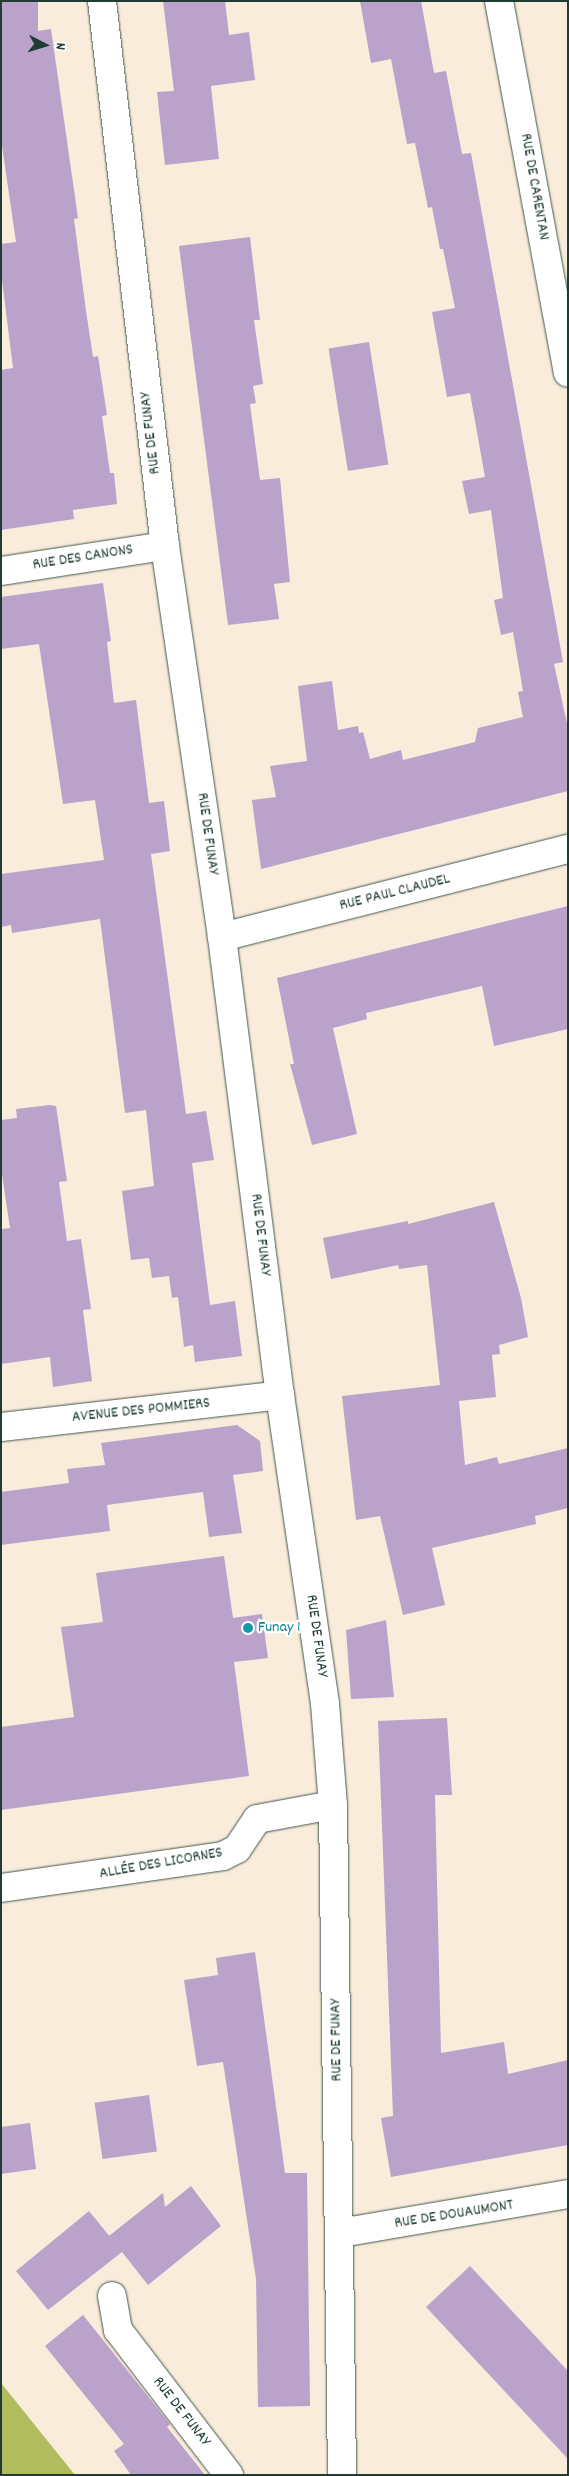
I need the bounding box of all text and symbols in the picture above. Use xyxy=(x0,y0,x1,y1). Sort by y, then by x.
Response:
north arrow xyxy=(20,20,70,70)
text: N xyxy=(50,42,70,51)
street label: RUE DE CARENTAN xyxy=(515,132,553,242)
street label: RUE DE FUNAY xyxy=(136,391,166,475)
street label: RUE DES CANONS xyxy=(31,541,135,575)
street label: RUE DE FUNAY xyxy=(192,792,222,876)
street label: RUE PAUL CLAUDEL xyxy=(338,870,452,916)
street label: RUE DE FUNAY xyxy=(245,1193,275,1277)
street label: AVENUE DES POMMIERS xyxy=(71,1394,211,1428)
street label: RUE DE FUNAY xyxy=(301,1594,331,1678)
place label: Funay 1 xyxy=(258,1618,301,1638)
marker: Funay 1 xyxy=(242,1622,254,1634)
street label: ALLÉE DES LICORNES xyxy=(98,1844,224,1884)
street label: RUE DE FUNAY xyxy=(327,1998,347,2082)
street label: RUE DE DOUAUMONT xyxy=(393,2196,515,2234)
street label: RUE DE FUNAY xyxy=(148,2373,214,2451)

